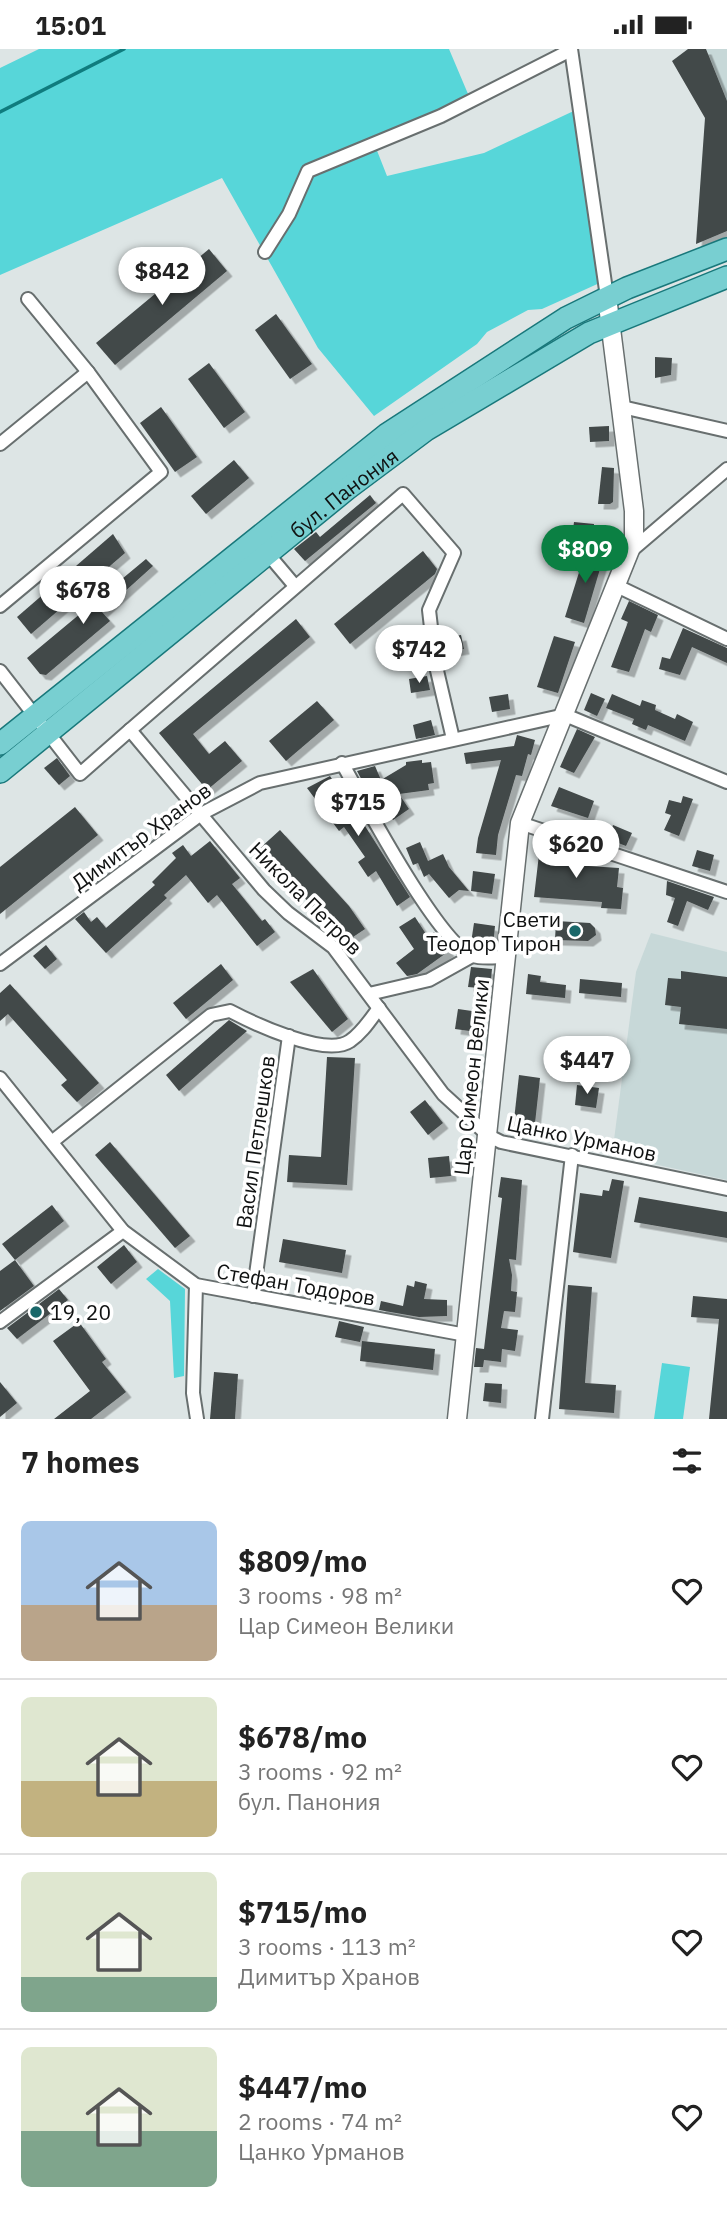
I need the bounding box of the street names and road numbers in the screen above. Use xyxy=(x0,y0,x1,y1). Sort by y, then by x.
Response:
street label: бул. Панония xyxy=(284,442,404,544)
street label: Димитър Хранов xyxy=(65,776,217,896)
street label: Никола Петров xyxy=(243,835,369,961)
street label: Цар Симеон Велики xyxy=(447,977,495,1177)
street label: Васил Петлешков xyxy=(229,1054,281,1230)
street label: Цанко Урманов xyxy=(505,1108,659,1168)
street label: Стефан Тодоров xyxy=(214,1256,378,1312)

